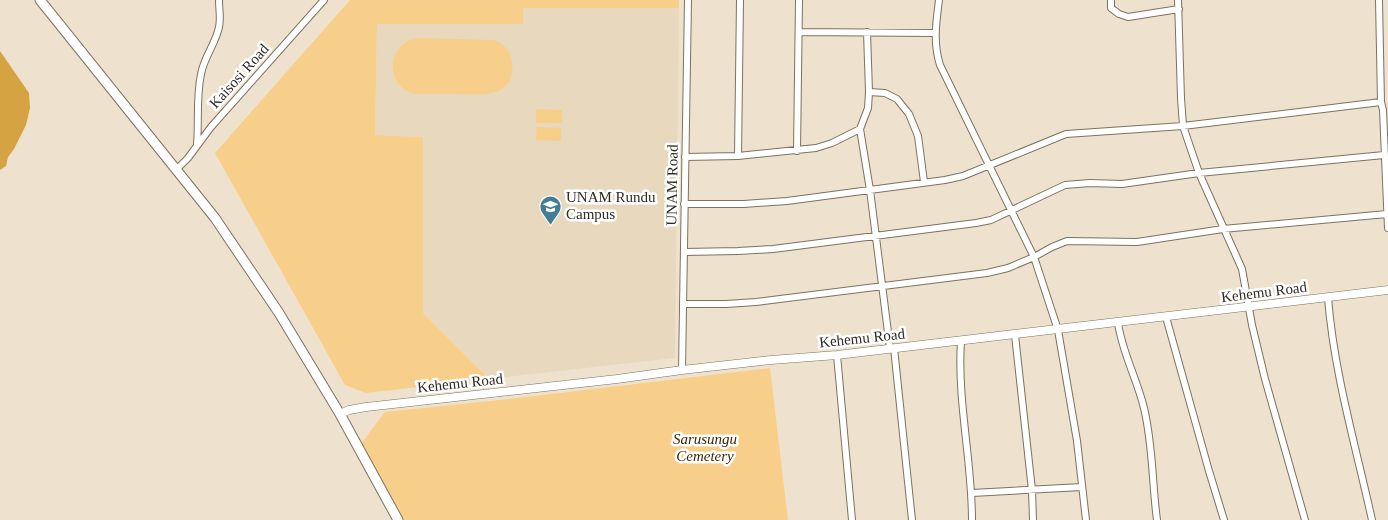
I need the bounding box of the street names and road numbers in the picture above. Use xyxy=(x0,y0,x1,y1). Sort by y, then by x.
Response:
street label: Kaisosi Road xyxy=(206,40,272,111)
street label: UNAM Road xyxy=(663,144,681,226)
street label: Kehemu Road xyxy=(1220,279,1308,305)
street label: Kehemu Road xyxy=(818,325,906,350)
street label: Kehemu Road xyxy=(416,370,504,395)

